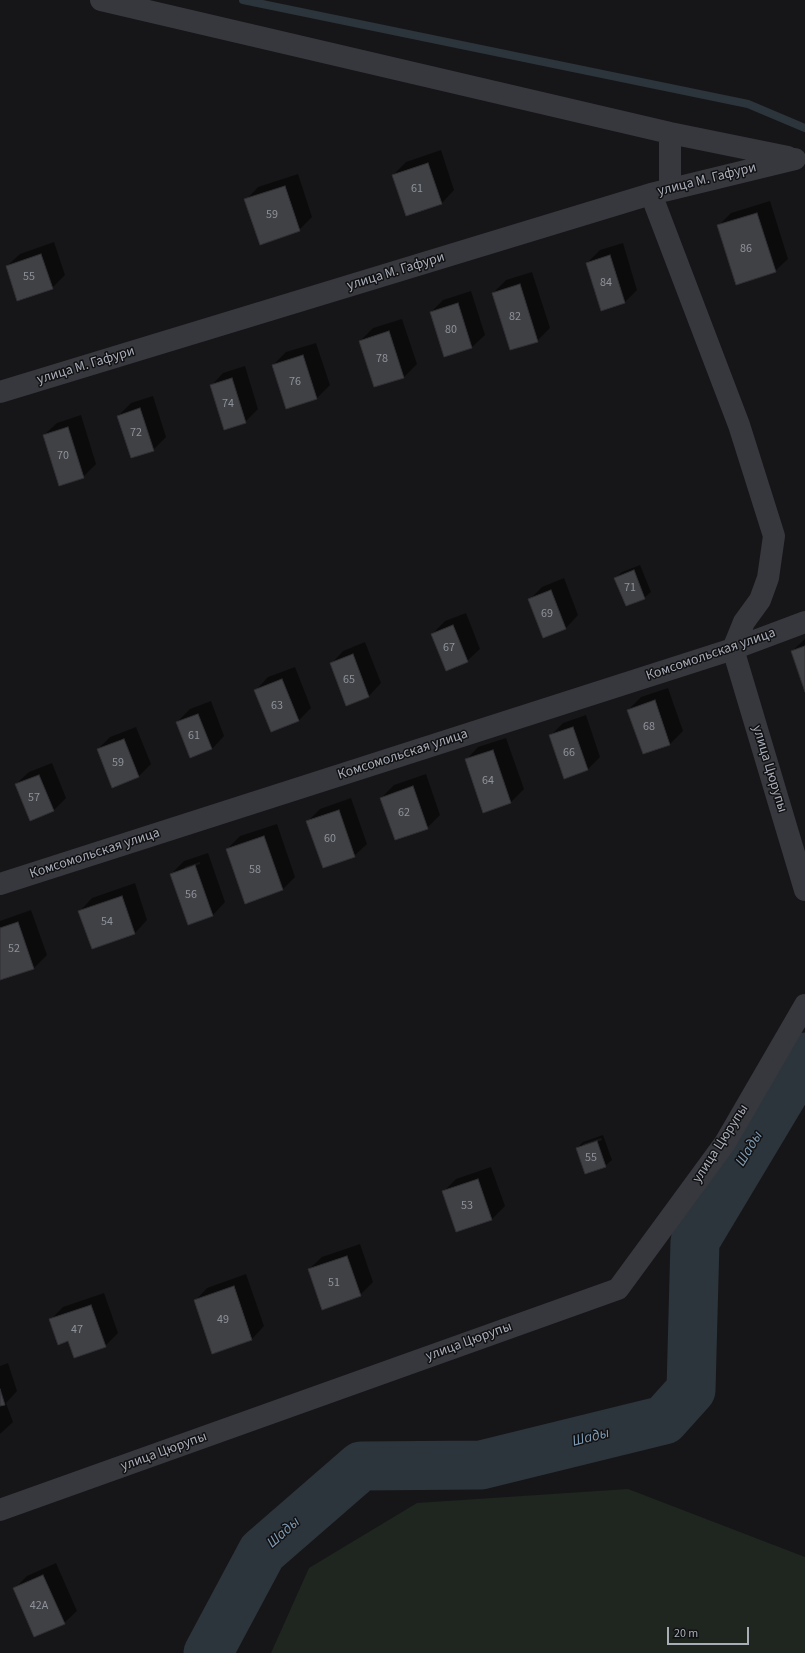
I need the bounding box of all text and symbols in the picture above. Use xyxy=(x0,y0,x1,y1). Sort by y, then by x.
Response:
street label: улица М. Гафури xyxy=(656,160,758,200)
house number: 61 xyxy=(411,182,423,196)
house number: 59 xyxy=(266,208,278,222)
house number: 86 xyxy=(740,242,752,256)
street label: улица М. Гафури xyxy=(345,249,447,295)
house number: 55 xyxy=(23,270,35,284)
house number: 84 xyxy=(600,276,612,290)
house number: 82 xyxy=(509,310,521,324)
house number: 80 xyxy=(445,323,457,337)
street label: улица М. Гафури xyxy=(35,343,137,389)
house number: 78 xyxy=(376,352,388,366)
house number: 76 xyxy=(289,375,301,389)
house number: 74 xyxy=(222,397,234,411)
house number: 72 xyxy=(130,426,142,440)
house number: 70 xyxy=(57,449,69,463)
house number: 71 xyxy=(624,581,636,595)
house number: 69 xyxy=(541,607,553,621)
street label: Комсомольская улица xyxy=(644,625,778,685)
house number: 67 xyxy=(443,641,455,655)
house number: 65 xyxy=(343,673,355,687)
house number: 63 xyxy=(271,699,283,713)
house number: 68 xyxy=(643,720,655,734)
street label: улица Цюрупы xyxy=(748,723,790,815)
street label: Комсомольская улица xyxy=(336,726,470,784)
house number: 61 xyxy=(188,729,200,743)
house number: 66 xyxy=(563,746,575,760)
house number: 59 xyxy=(112,756,124,770)
house number: 64 xyxy=(482,774,494,788)
house number: 57 xyxy=(28,791,40,805)
house number: 62 xyxy=(398,806,410,820)
street label: Комсомольская улица xyxy=(28,825,162,883)
house number: 60 xyxy=(324,832,336,846)
house number: 58 xyxy=(249,863,261,877)
house number: 56 xyxy=(185,888,197,902)
house number: 54 xyxy=(101,915,113,929)
house number: 52 xyxy=(8,942,20,956)
street label: улица Цюрупы xyxy=(689,1102,753,1186)
water label: Шады xyxy=(733,1128,767,1170)
house number: 55 xyxy=(585,1151,597,1165)
house number: 53 xyxy=(461,1199,473,1213)
house number: 51 xyxy=(328,1276,340,1290)
house number: 49 xyxy=(217,1313,229,1327)
street label: улица Цюрупы xyxy=(424,1319,514,1365)
house number: 47 xyxy=(71,1323,83,1337)
water label: Шады xyxy=(570,1425,612,1451)
street label: улица Цюрупы xyxy=(119,1429,209,1475)
water label: Шады xyxy=(264,1514,304,1552)
house number: 42А xyxy=(30,1599,48,1613)
scale bar xyxy=(669,1619,751,1645)
text: 20 m xyxy=(674,1625,698,1642)

